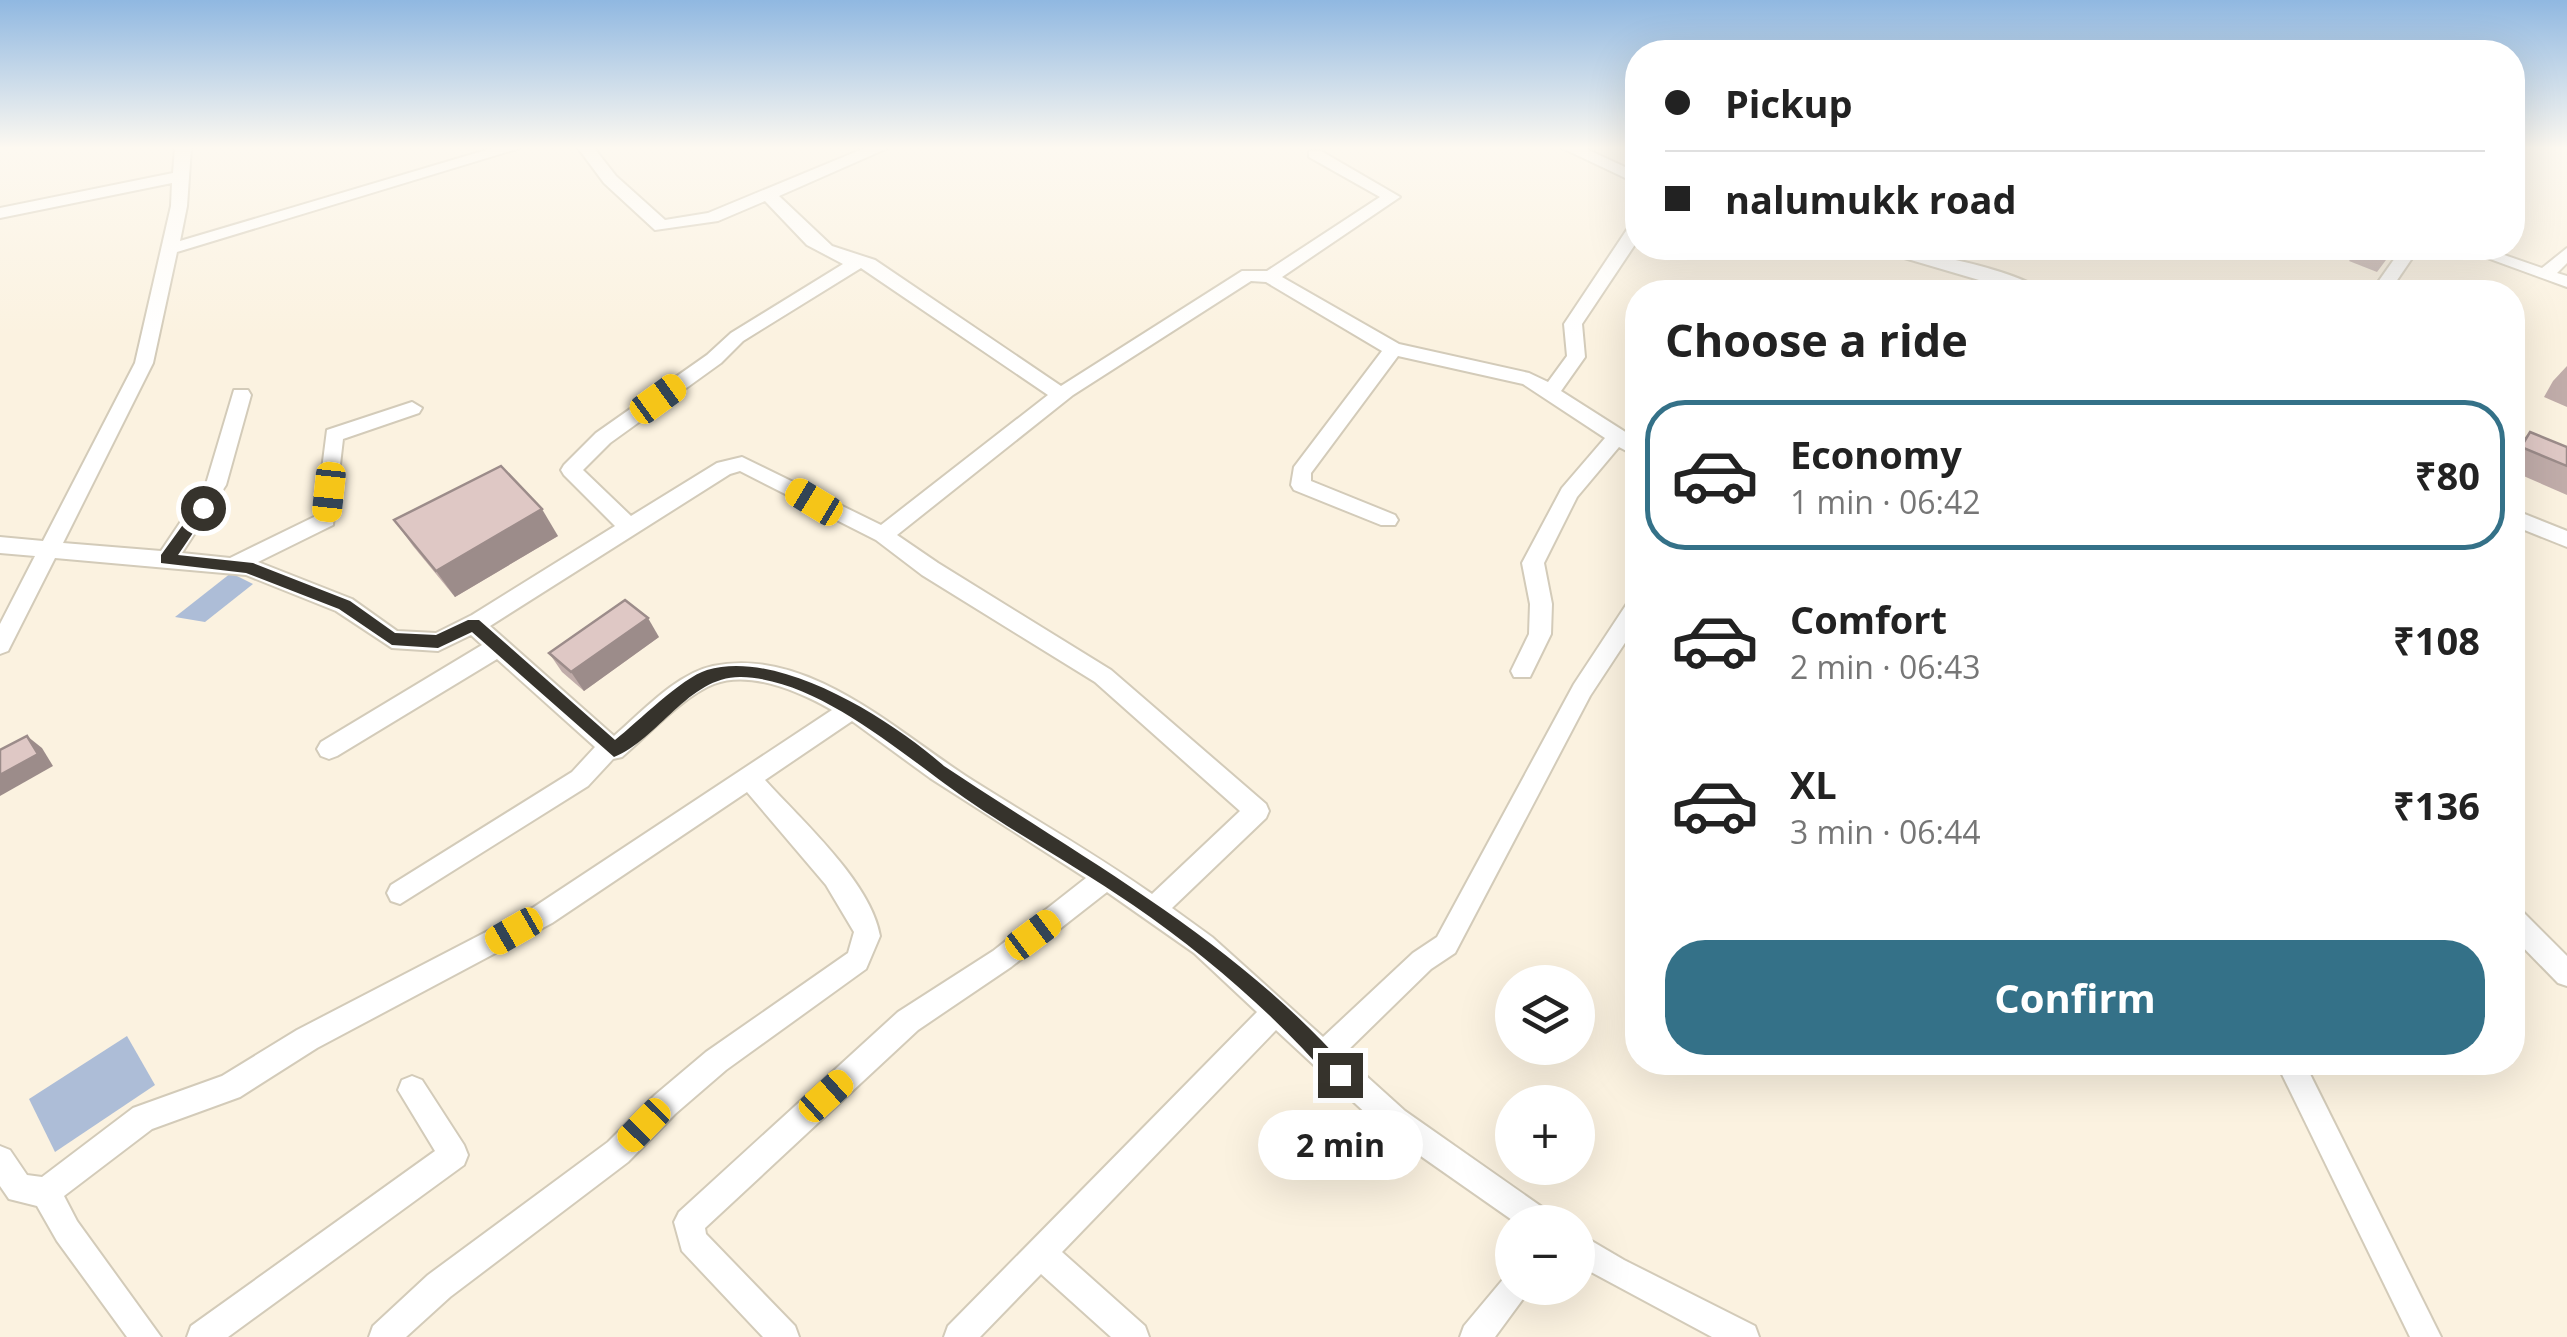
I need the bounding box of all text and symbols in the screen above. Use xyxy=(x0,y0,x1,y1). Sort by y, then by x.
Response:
text: Pickup xyxy=(1725,77,1853,129)
text: nalumukk road xyxy=(1725,173,2017,225)
text: Choose a ride xyxy=(1665,309,1968,370)
car xyxy=(625,369,691,429)
text: Economy xyxy=(1790,428,1962,480)
icon: car xyxy=(1670,430,1760,520)
text: ₹80 xyxy=(2415,449,2480,501)
car xyxy=(311,461,347,523)
car xyxy=(781,474,847,530)
text: 1 min · 06:42 xyxy=(1790,480,1981,523)
route start xyxy=(181,486,226,531)
text: Comfort xyxy=(1790,593,1947,645)
icon: car xyxy=(1670,595,1760,685)
text: ₹108 xyxy=(2393,614,2480,666)
text: 2 min · 06:43 xyxy=(1790,645,1981,688)
text: XL xyxy=(1790,758,1837,810)
icon: car xyxy=(1670,760,1760,850)
text: ₹136 xyxy=(2393,779,2480,831)
text: 3 min · 06:44 xyxy=(1790,810,1981,853)
car xyxy=(481,903,547,959)
car xyxy=(1000,905,1066,965)
button: Confirm xyxy=(1665,940,2485,1055)
map controls xyxy=(1495,965,1595,1305)
button: layers xyxy=(1495,965,1595,1065)
route end xyxy=(1318,1053,1363,1098)
car xyxy=(794,1065,858,1127)
button: + xyxy=(1495,1085,1595,1185)
car xyxy=(612,1093,676,1157)
callout: 2 min xyxy=(1258,1110,1422,1180)
text: 2 min xyxy=(1296,1123,1385,1166)
button: − xyxy=(1495,1205,1595,1305)

